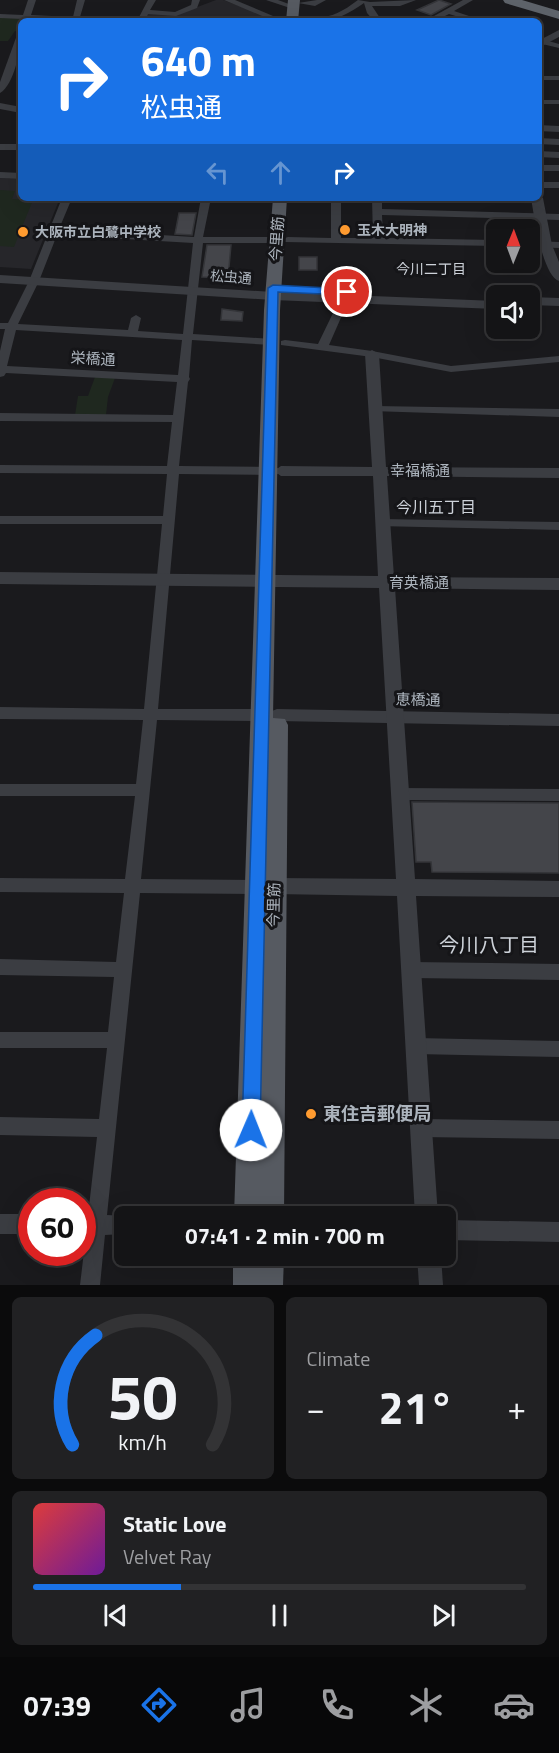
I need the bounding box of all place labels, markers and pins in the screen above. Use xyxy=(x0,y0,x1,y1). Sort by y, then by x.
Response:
place label: 玉木大明神 xyxy=(357,219,427,240)
place label: 大阪市立白鷺中学校 xyxy=(35,221,161,242)
marker: 玉木大明神 xyxy=(338,223,352,237)
marker: 大阪市立白鷺中学校 xyxy=(16,225,30,239)
pin xyxy=(321,266,372,317)
place label: 東住吉郵便局 xyxy=(323,1100,431,1127)
marker: 東住吉郵便局 xyxy=(304,1107,318,1121)

